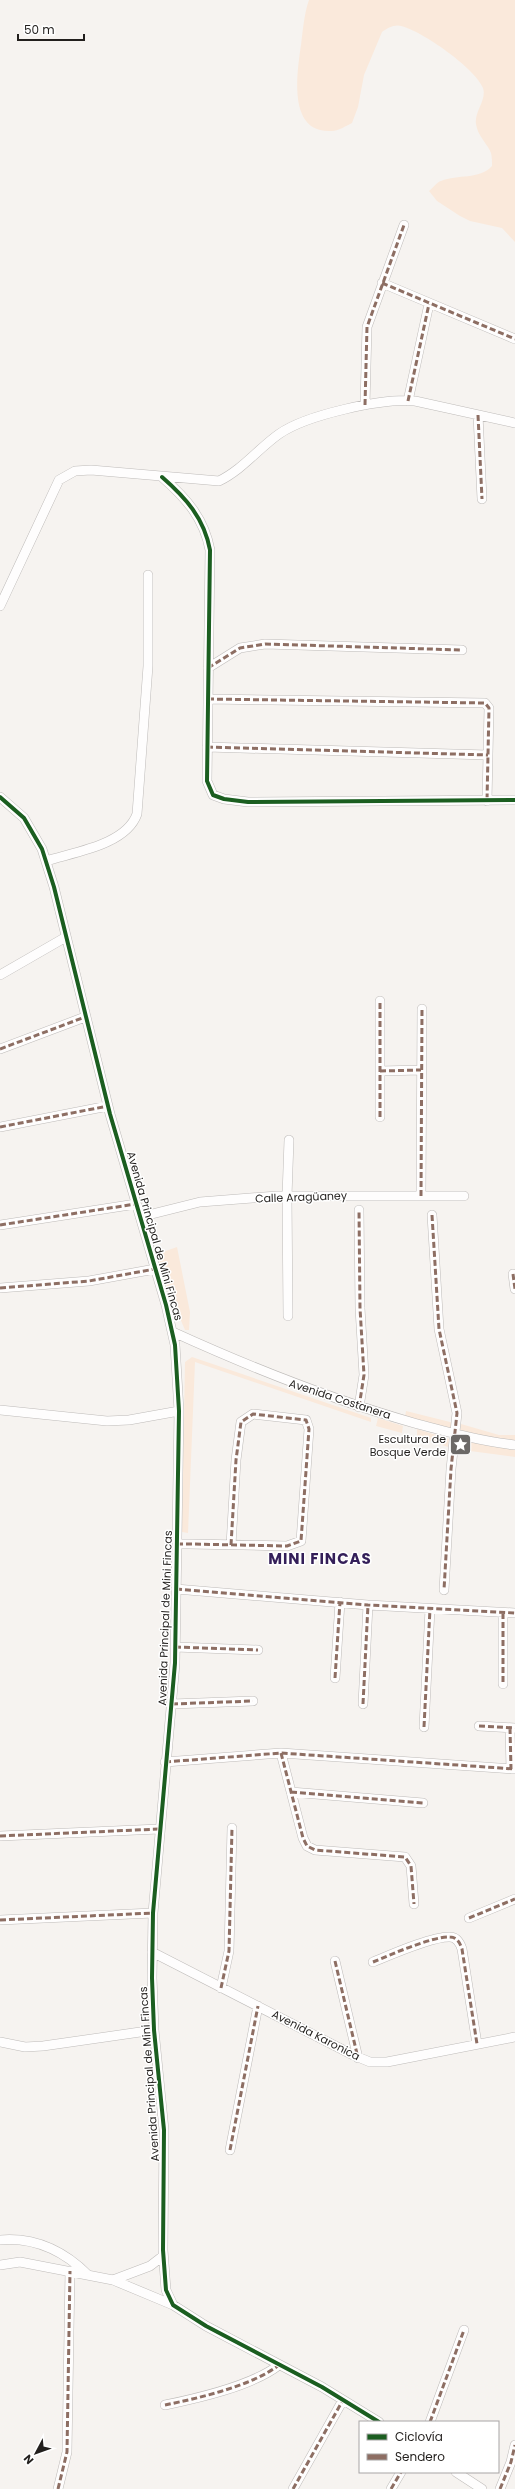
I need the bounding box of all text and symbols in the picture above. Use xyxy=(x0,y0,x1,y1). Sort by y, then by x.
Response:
scale bar xyxy=(18,16,84,42)
text: 50 m xyxy=(24,21,55,38)
street label: Avenida Principal de Mini Fincas xyxy=(123,1150,187,1323)
street label: Calle Aragüaney xyxy=(255,1187,348,1207)
street label: Avenida Costanera xyxy=(287,1375,393,1423)
place label: Escultura de Bosque Verde xyxy=(370,1431,446,1460)
place icon: Escultura de Bosque Verde xyxy=(448,1432,474,1458)
street label: Avenida Principal de Mini Fincas xyxy=(154,1530,176,1706)
district label: MINI FINCAS xyxy=(268,1548,372,1569)
street label: Avenida Principal de Mini Fincas xyxy=(135,1986,163,2162)
street label: Avenida Karonica xyxy=(269,2006,363,2064)
legend xyxy=(359,2421,499,2473)
text: Ciclovía xyxy=(395,2428,443,2445)
north arrow xyxy=(16,2433,56,2473)
text: Sendero xyxy=(395,2448,445,2465)
text: N xyxy=(20,2451,37,2468)

